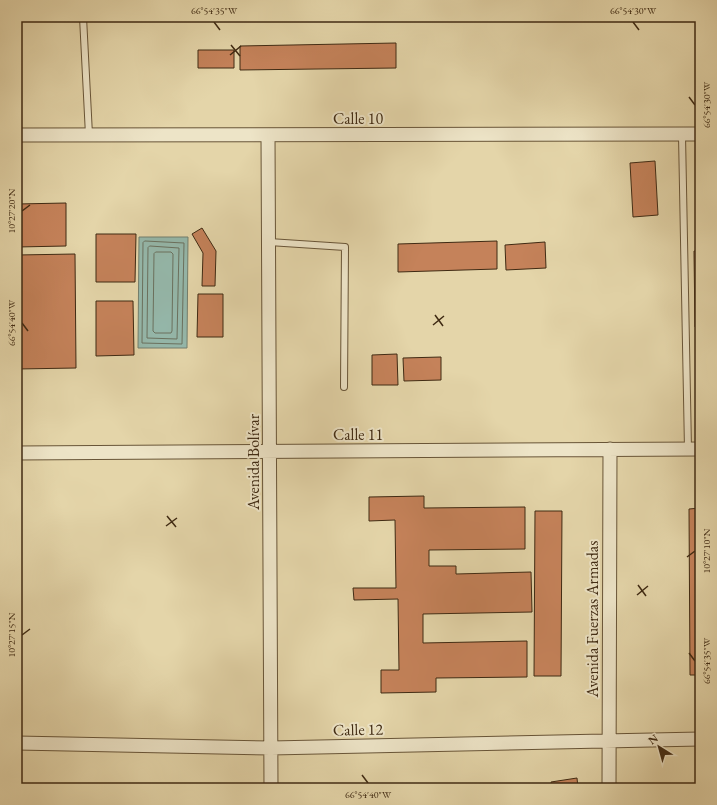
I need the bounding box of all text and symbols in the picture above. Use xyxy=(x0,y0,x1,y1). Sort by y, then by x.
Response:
text: 66°54'35"W xyxy=(191,4,238,17)
text: 66°54'30"W xyxy=(610,4,657,17)
text: 66°54'30"W xyxy=(700,81,713,128)
street label: Calle 10 xyxy=(333,108,383,129)
text: 10°27'20"N xyxy=(5,188,18,233)
text: 66°54'40"W xyxy=(5,299,18,346)
street label: Avenida Bolívar xyxy=(243,413,264,511)
street label: Calle 11 xyxy=(333,424,383,445)
text: 10°27'10"N xyxy=(700,528,713,573)
street label: Avenida Fuerzas Armadas xyxy=(582,541,603,698)
text: 10°27'15"N xyxy=(5,612,18,657)
text: 66°54'35"W xyxy=(700,637,713,684)
street label: Calle 12 xyxy=(333,719,384,740)
north arrow xyxy=(639,727,679,767)
text: N xyxy=(645,731,661,747)
text: 66°54'40"W xyxy=(345,788,392,801)

